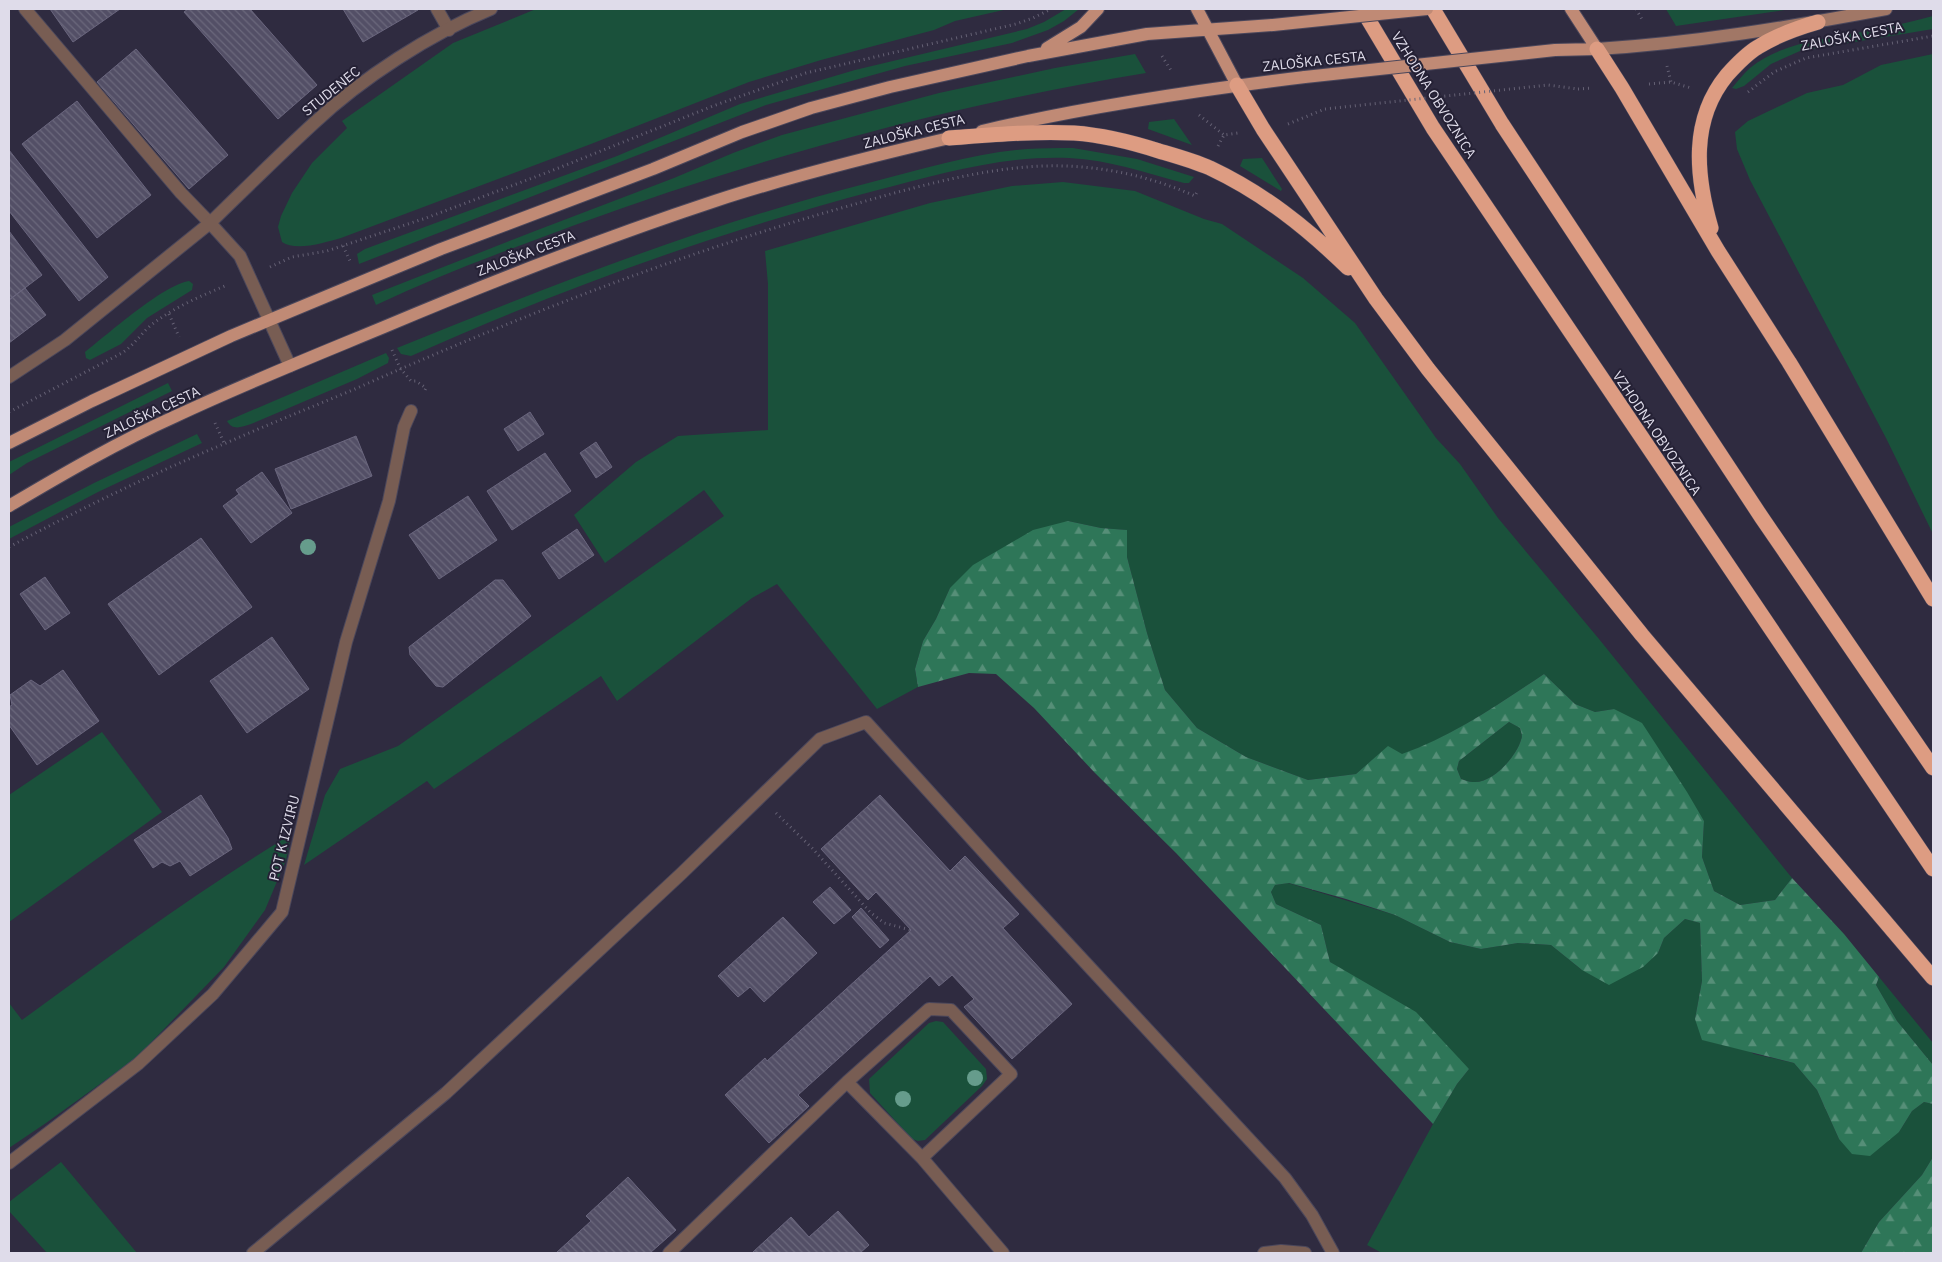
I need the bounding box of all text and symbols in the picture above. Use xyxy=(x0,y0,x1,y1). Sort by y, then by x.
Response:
street label: ZALOŠKA CESTA xyxy=(1799,16,1905,55)
street label: VZHODNA OBVOZNICA xyxy=(1388,28,1480,162)
street label: ZALOŠKA CESTA xyxy=(1261,46,1367,75)
street label: STUDENEC xyxy=(298,62,364,120)
street label: ZALOŠKA CESTA xyxy=(861,109,967,152)
street label: ZALOŠKA CESTA xyxy=(474,225,578,280)
street label: VZHODNA OBVOZNICA xyxy=(1609,367,1705,499)
street label: ZALOŠKA CESTA xyxy=(101,381,203,442)
street label: POT K IZVIRU xyxy=(265,793,303,883)

